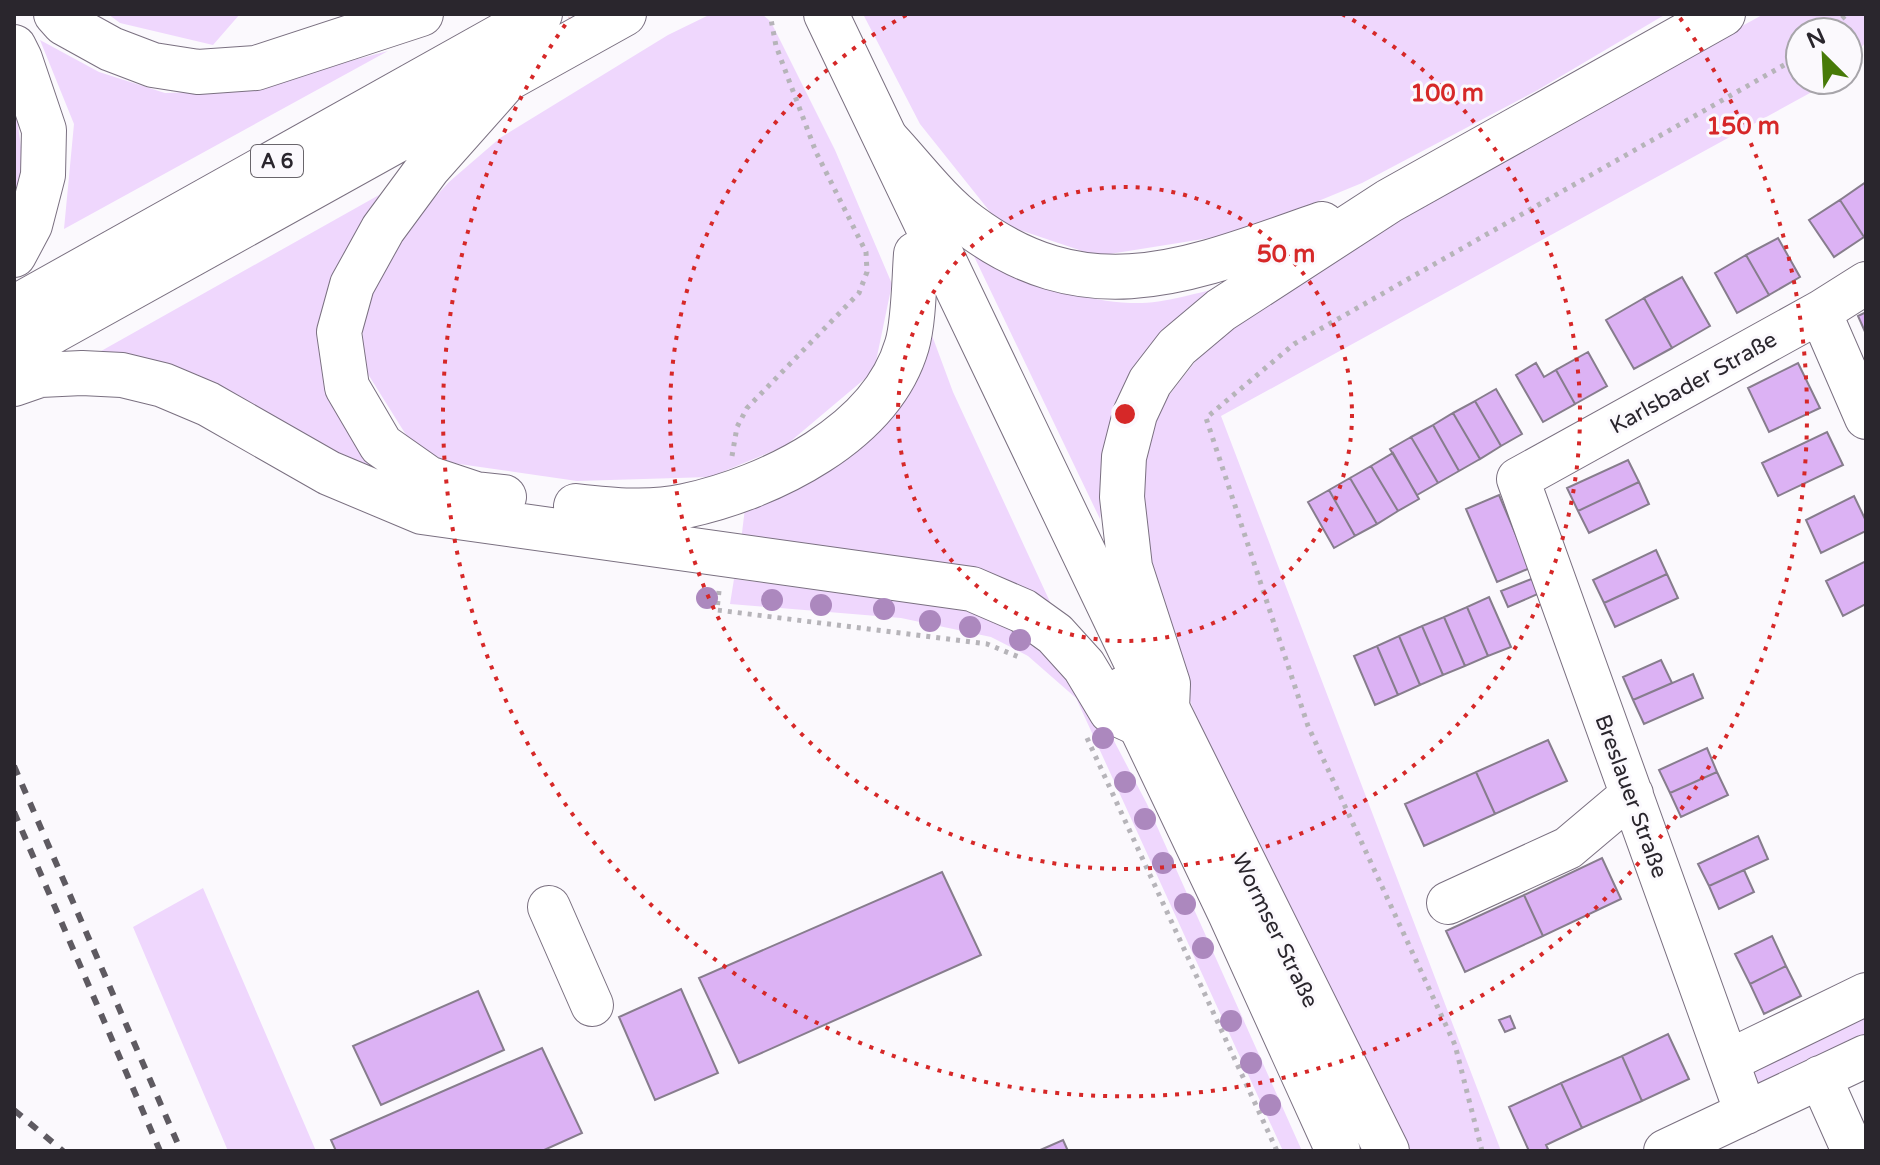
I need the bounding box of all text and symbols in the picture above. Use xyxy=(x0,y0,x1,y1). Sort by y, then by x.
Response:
north arrow xyxy=(1784,16,1864,96)
text: N xyxy=(1803,23,1830,54)
text: 100 m xyxy=(1410,79,1484,108)
text: 150 m xyxy=(1706,112,1780,141)
road number: A 6 xyxy=(251,145,303,177)
text: 50 m xyxy=(1257,240,1315,269)
street label: Karlsbader Straße xyxy=(1606,326,1781,439)
centre of rings xyxy=(1111,400,1139,428)
street label: Breslauer Straße xyxy=(1589,711,1673,882)
street label: Wormser Straße xyxy=(1226,849,1324,1012)

